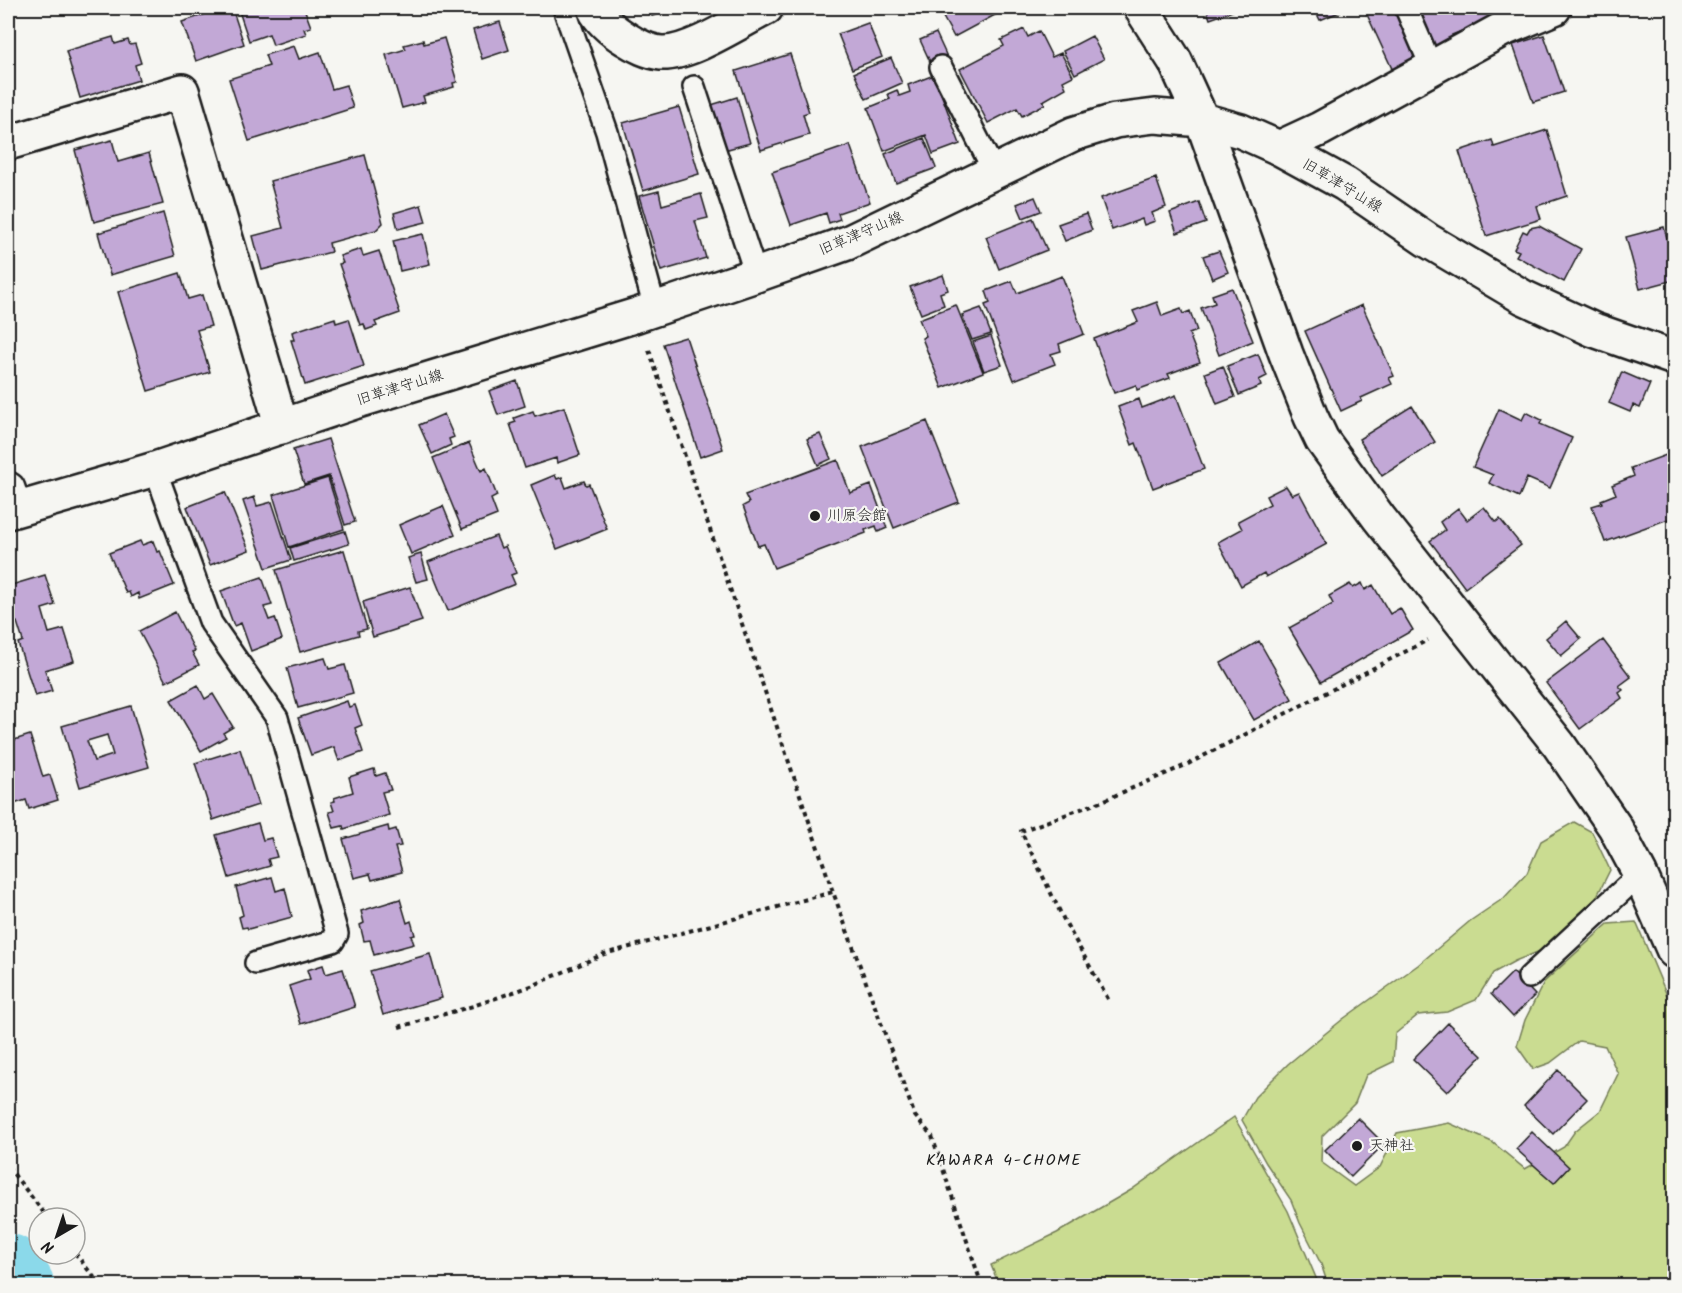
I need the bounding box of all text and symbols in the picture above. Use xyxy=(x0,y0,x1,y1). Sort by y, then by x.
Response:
street label: 旧草津守山線 xyxy=(1297,153,1387,219)
street label: 旧草津守山線 xyxy=(815,205,907,263)
street label: 旧草津守山線 xyxy=(353,363,447,413)
place label: 川原会館 xyxy=(827,504,887,528)
marker: 川原会館 xyxy=(808,509,822,523)
place label: 天神社 xyxy=(1369,1134,1414,1158)
marker: 天神社 xyxy=(1350,1139,1364,1153)
district label: KAWARA 4-CHOME xyxy=(926,1148,1082,1173)
north arrow xyxy=(27,1206,87,1266)
text: N xyxy=(37,1234,60,1259)

